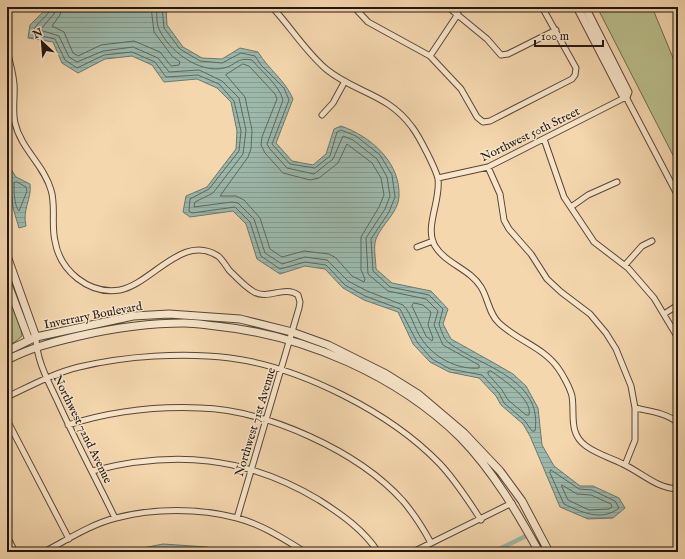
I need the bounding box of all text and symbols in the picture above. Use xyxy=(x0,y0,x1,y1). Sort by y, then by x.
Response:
north arrow xyxy=(22,22,62,62)
scale bar xyxy=(535,22,603,48)
text: N xyxy=(30,25,46,43)
text: 100 m xyxy=(541,29,569,44)
street label: Northwest 50th Street xyxy=(478,104,582,165)
street label: Inverrary Boulevard xyxy=(43,299,144,332)
street label: Northwest 71st Avenue xyxy=(232,365,279,478)
street label: Northwest 72nd Avenue xyxy=(50,373,116,486)

